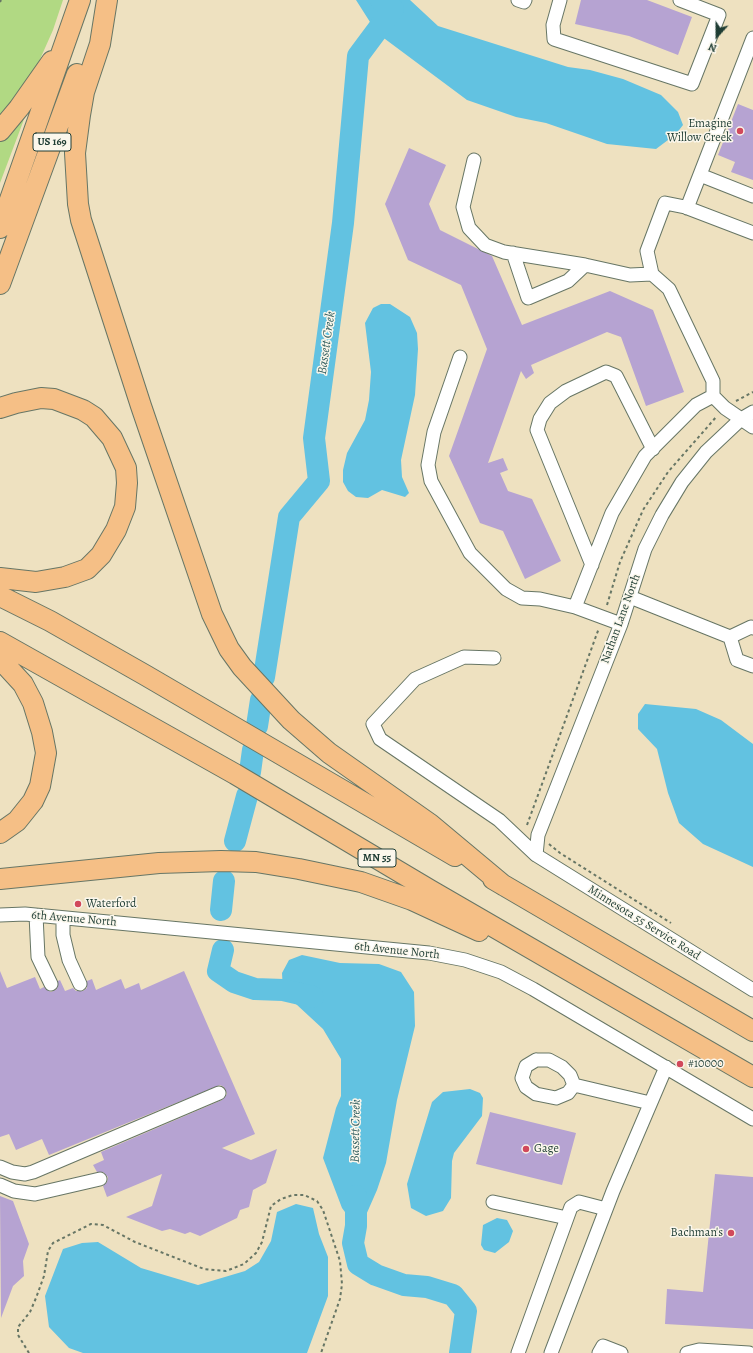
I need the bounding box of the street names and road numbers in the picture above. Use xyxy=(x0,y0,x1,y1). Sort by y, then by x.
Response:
road number: US 169 xyxy=(33,133,71,151)
street label: Nathan Lane North xyxy=(598,572,644,666)
road number: MN 55 xyxy=(358,849,396,867)
street label: Minnesota 55 Service Road xyxy=(585,882,703,964)
street label: 6th Avenue North xyxy=(31,908,117,930)
street label: 6th Avenue North xyxy=(354,939,440,963)

